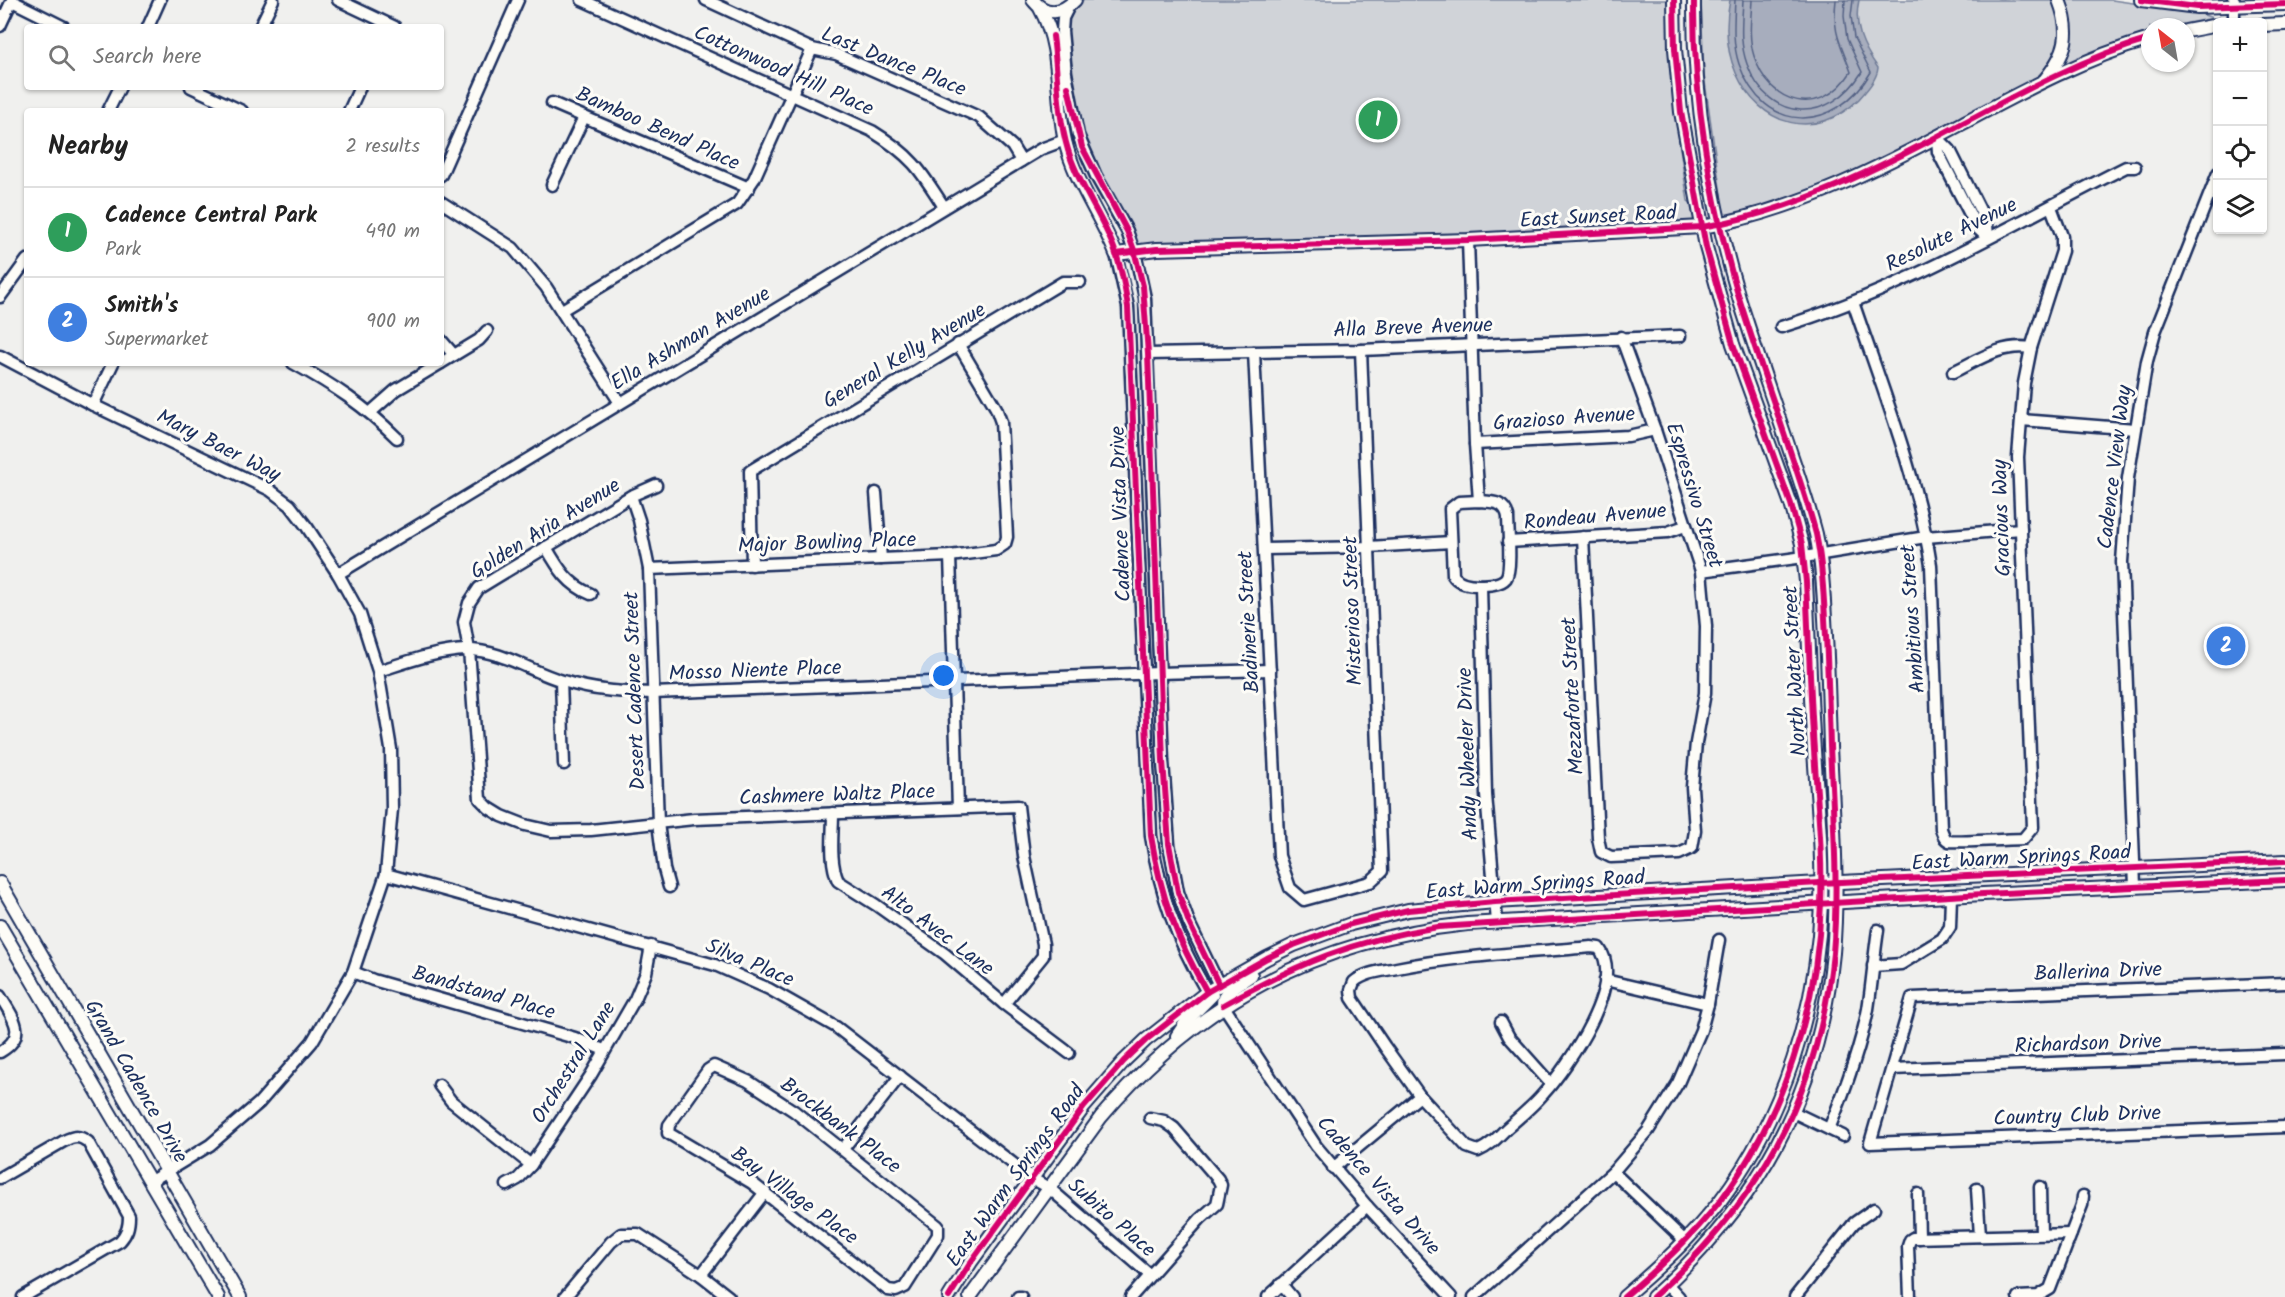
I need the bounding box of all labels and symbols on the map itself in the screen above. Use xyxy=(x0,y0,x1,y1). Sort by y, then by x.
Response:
street label: Cottonwood Hill Place xyxy=(688,17,879,126)
street label: Last Dance Place xyxy=(816,18,971,107)
north arrow xyxy=(2141,18,2195,72)
street label: Bamboo Bend Place xyxy=(570,78,745,181)
pin: 1 xyxy=(1358,98,1398,142)
street label: Resolute Avenue xyxy=(1880,189,2024,282)
street label: East Sunset Road xyxy=(1519,197,1678,238)
street label: Ella Ashman Avenue xyxy=(604,278,778,400)
street label: General Kelly Avenue xyxy=(817,294,993,418)
street label: Alla Breve Avenue xyxy=(1333,309,1494,348)
street label: Cadence View Way xyxy=(2089,383,2142,551)
street label: Grazioso Avenue xyxy=(1492,398,1637,441)
street label: Mary Baer Way xyxy=(150,401,286,492)
street label: Espressivo Street xyxy=(1656,419,1732,573)
street label: Cadence Vista Drive xyxy=(1102,425,1141,603)
street label: Gracious Way xyxy=(1984,459,2021,577)
street label: Golden Aria Avenue xyxy=(464,469,628,589)
street label: Rondeau Avenue xyxy=(1522,495,1668,540)
street label: Major Bowling Place xyxy=(737,524,917,563)
street label: Misterioso Street xyxy=(1334,535,1373,686)
street label: Ambitious Street xyxy=(1892,543,1935,694)
street label: Badinerie Street xyxy=(1229,549,1270,694)
street label: North Water Street xyxy=(1775,584,1816,757)
street label: Desert Cadence Street xyxy=(616,590,655,791)
street label: Mezzaforte Street xyxy=(1553,615,1594,776)
pin: 2 xyxy=(2206,624,2246,668)
street label: Mosso Niente Place xyxy=(668,652,843,691)
your location xyxy=(929,661,958,690)
street label: Andy Wheeler Drive xyxy=(1449,666,1488,841)
street label: Cashmere Waltz Place xyxy=(739,776,936,815)
street label: East Warm Springs Road xyxy=(1910,836,2132,881)
street label: East Warm Springs Road xyxy=(1424,861,1646,910)
street label: Alto Avec Lane xyxy=(873,877,1001,985)
street label: Silva Place xyxy=(700,930,799,997)
street label: Ballerina Drive xyxy=(2033,954,2163,991)
street label: Bandstand Place xyxy=(408,957,559,1030)
street label: Grand Cadence Drive xyxy=(75,994,196,1170)
street label: Orchestral Lane xyxy=(523,995,625,1131)
street label: Richardson Drive xyxy=(2014,1025,2163,1064)
street label: Brockbank Place xyxy=(772,1070,908,1183)
street label: East Warm Springs Road xyxy=(938,1077,1094,1274)
street label: Country Club Drive xyxy=(1993,1097,2162,1136)
street label: Cadence Vista Drive xyxy=(1308,1109,1448,1264)
street label: Bay Village Place xyxy=(723,1139,865,1254)
street label: Subito Place xyxy=(1059,1170,1163,1267)

